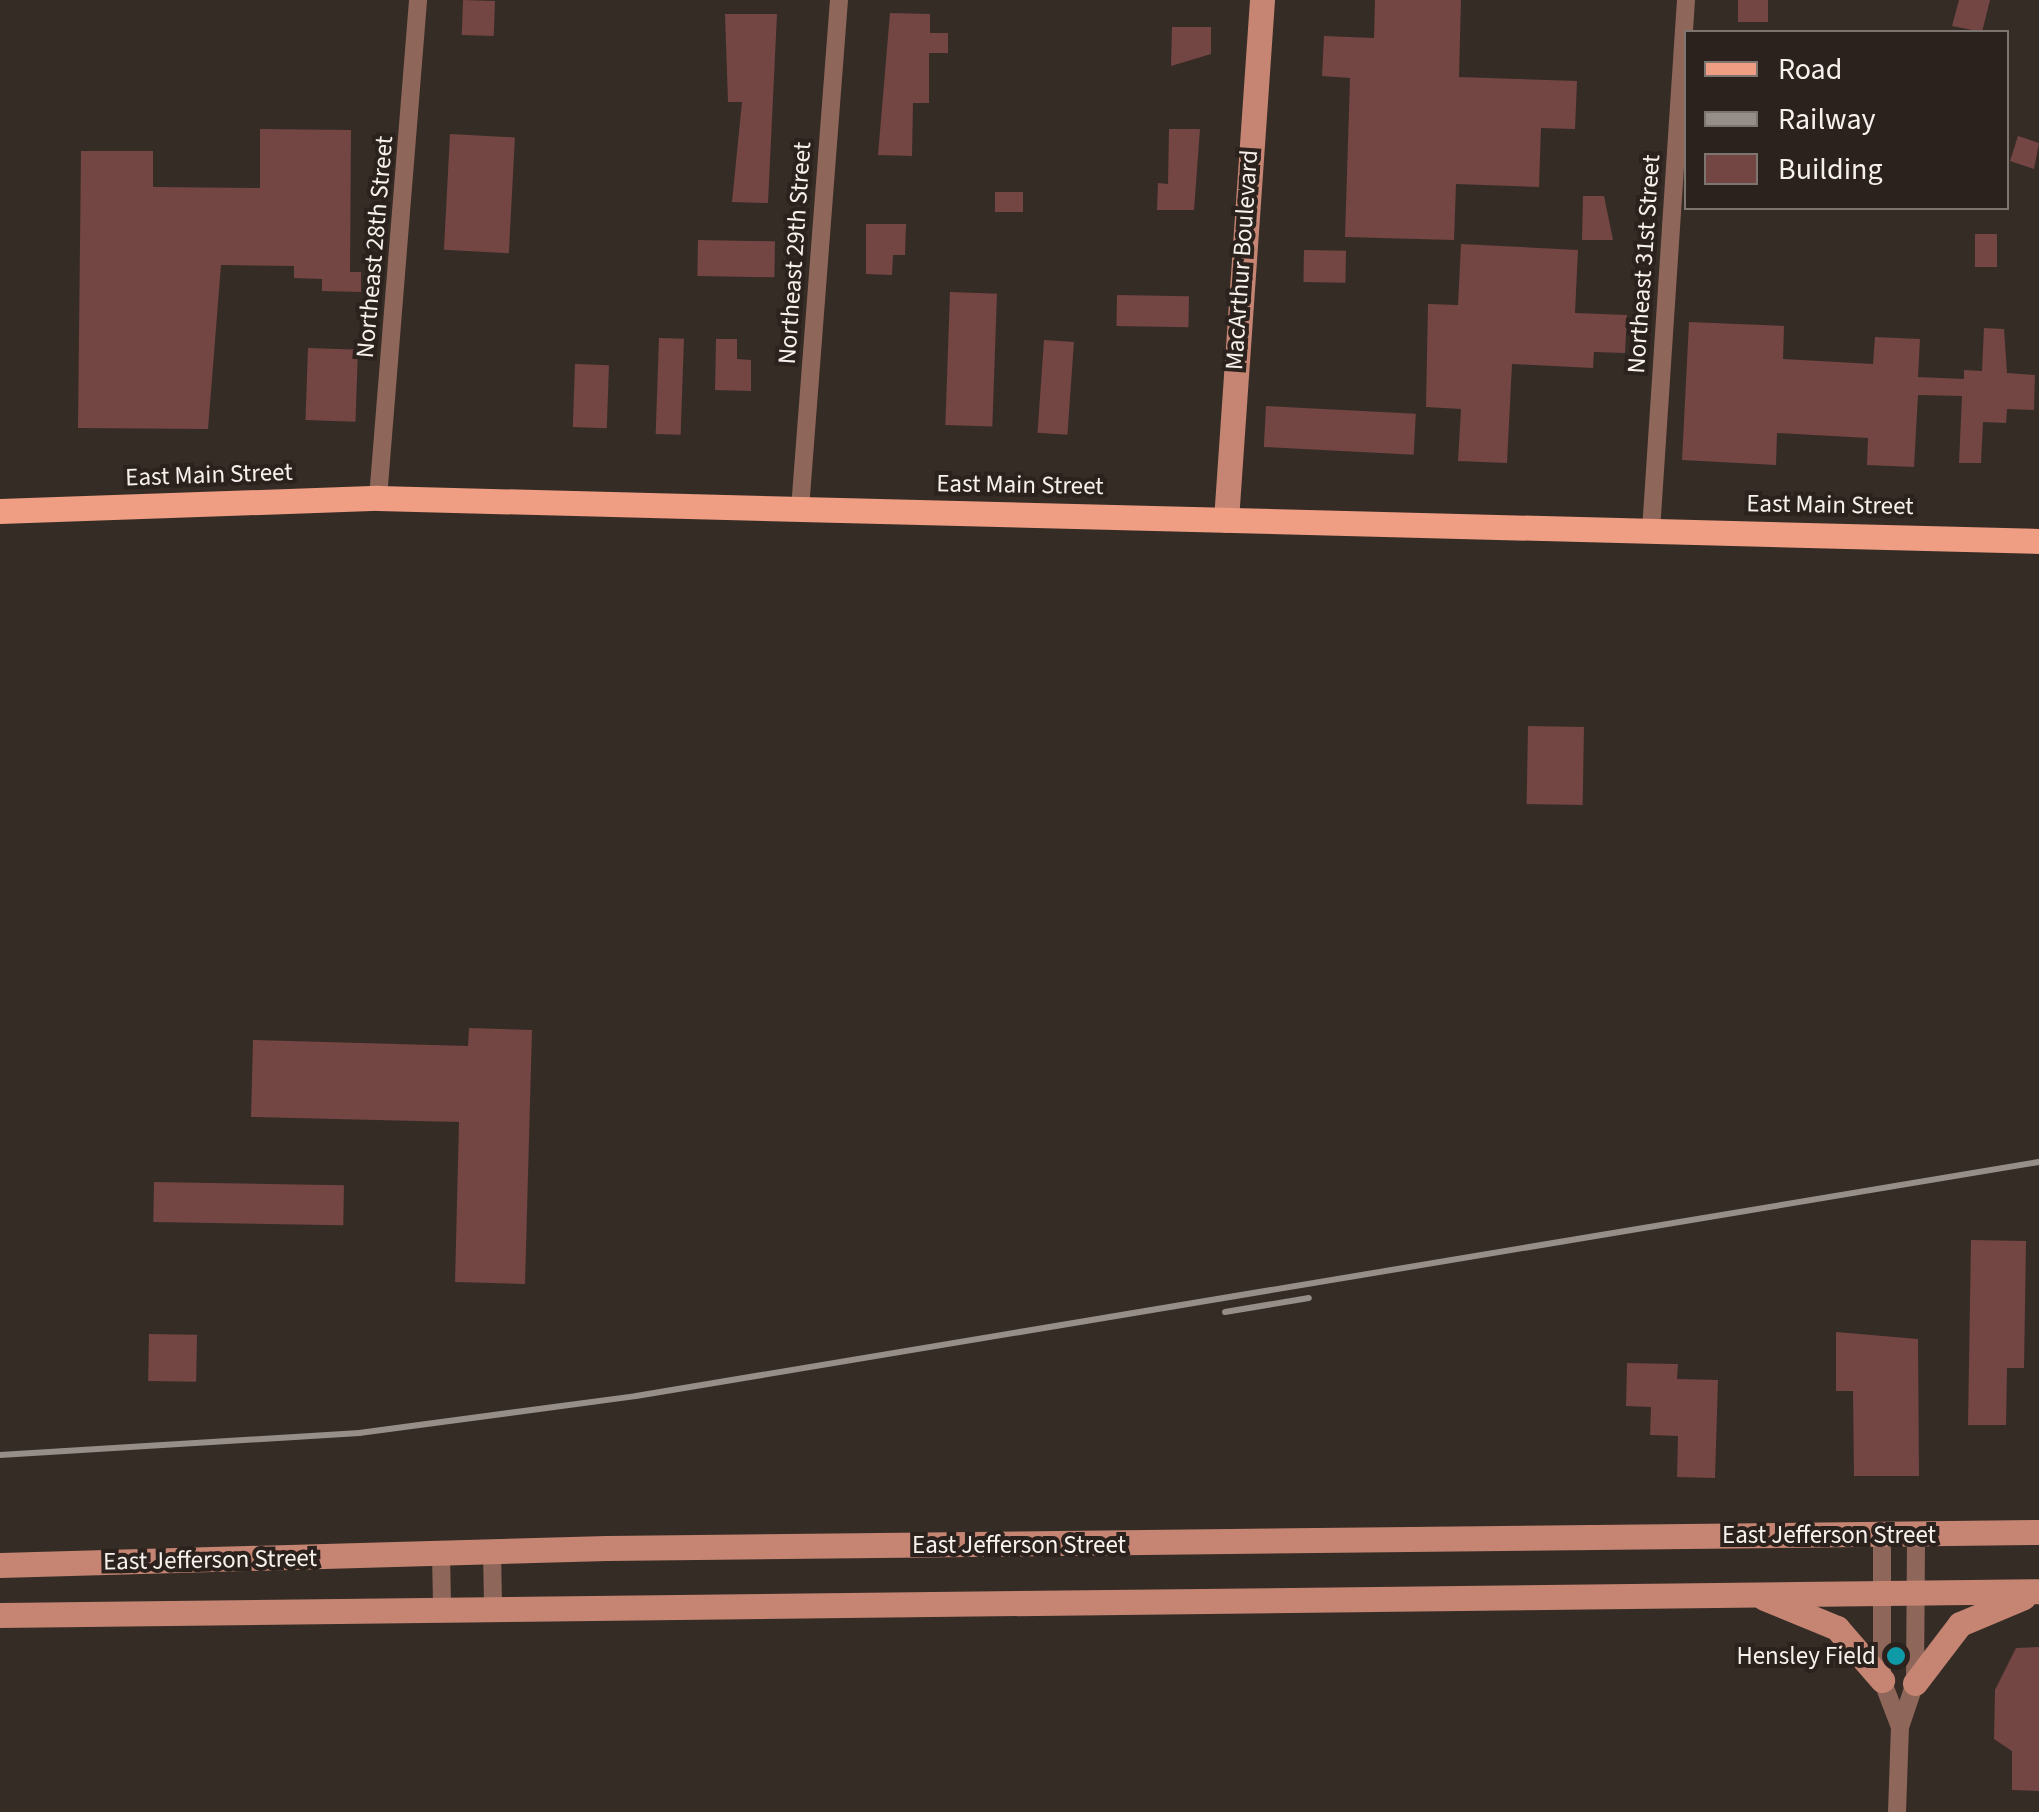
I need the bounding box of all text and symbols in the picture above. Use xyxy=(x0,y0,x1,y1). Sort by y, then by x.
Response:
legend xyxy=(1684,30,2009,210)
text: Road xyxy=(1778,48,1842,91)
text: Railway xyxy=(1778,98,1876,141)
street label: Northeast 28th Street xyxy=(350,135,400,359)
street label: Northeast 29th Street xyxy=(772,141,818,365)
text: Building xyxy=(1778,148,1883,191)
street label: MacArthur Boulevard xyxy=(1219,149,1265,371)
street label: Northeast 31st Street xyxy=(1621,154,1667,374)
street label: East Main Street xyxy=(125,457,293,493)
street label: East Main Street xyxy=(936,469,1104,501)
street label: East Main Street xyxy=(1746,489,1914,521)
street label: East Jefferson Street xyxy=(1722,1520,1936,1550)
street label: East Jefferson Street xyxy=(912,1530,1126,1560)
street label: East Jefferson Street xyxy=(103,1543,317,1577)
place label: Hensley Field xyxy=(1736,1641,1876,1671)
marker: Hensley Field xyxy=(1885,1645,1907,1667)

